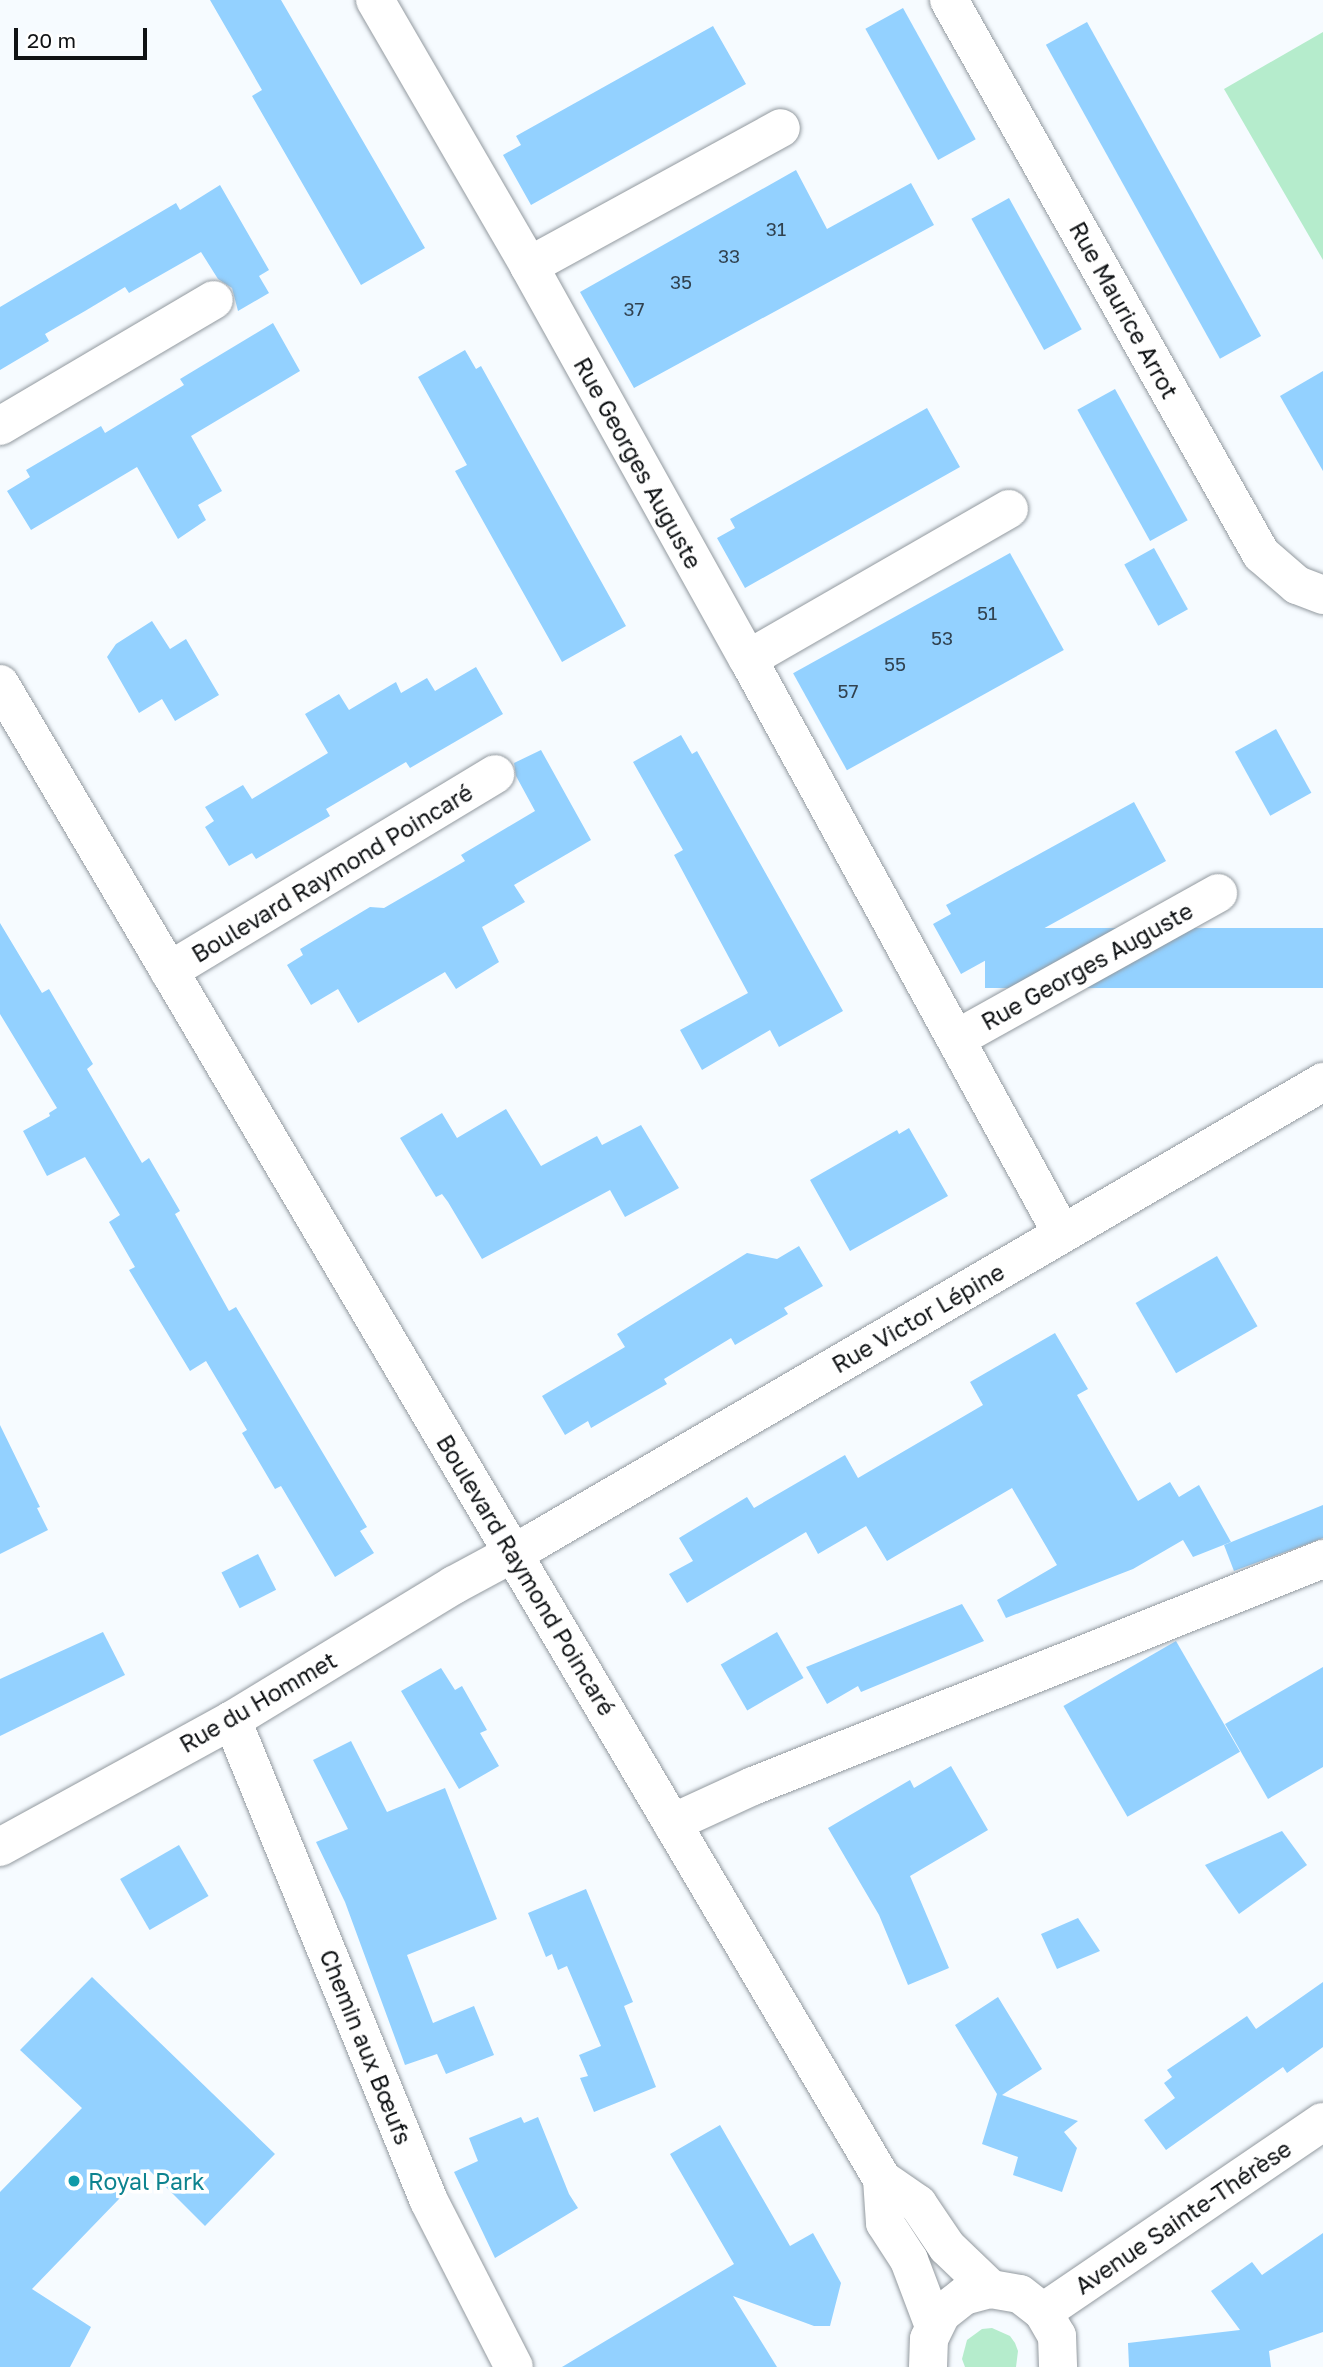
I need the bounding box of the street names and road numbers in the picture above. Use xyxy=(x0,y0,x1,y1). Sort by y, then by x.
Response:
street label: Rue Maurice Arrot xyxy=(1064,217,1184,403)
street label: Rue Georges Auguste xyxy=(568,353,708,573)
street label: Boulevard Raymond Poincaré xyxy=(187,778,477,968)
street label: Rue Georges Auguste xyxy=(977,896,1197,1036)
street label: Rue Victor Lépine xyxy=(827,1258,1009,1378)
street label: Boulevard Raymond Poincaré xyxy=(431,1430,621,1720)
street label: Rue du Hommet xyxy=(175,1646,341,1758)
street label: Chemin aux Bœufs xyxy=(314,1946,418,2148)
street label: Avenue Sainte-Thérèse xyxy=(1070,2134,1296,2300)

